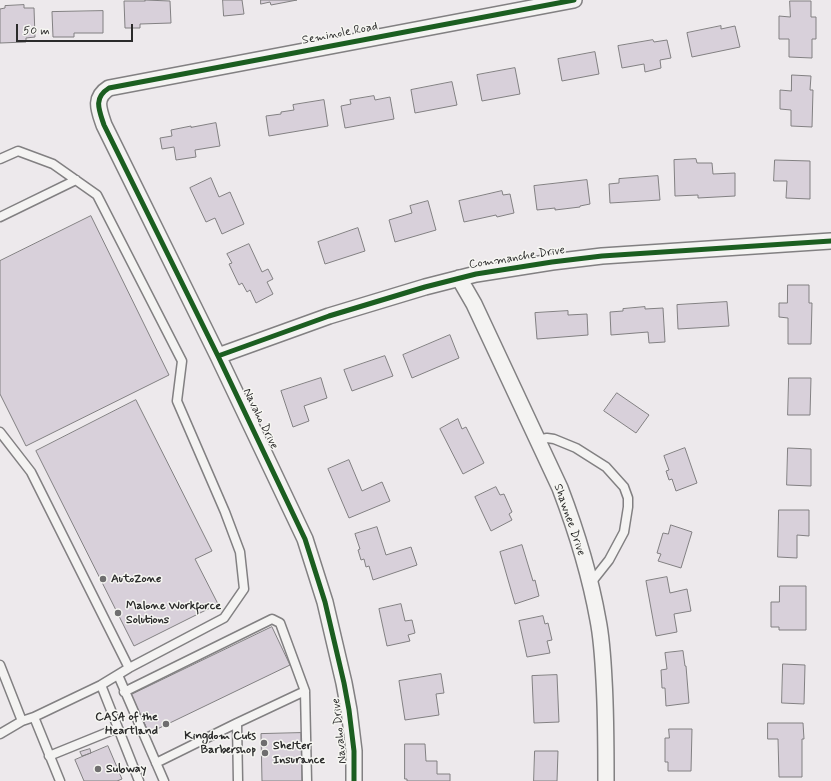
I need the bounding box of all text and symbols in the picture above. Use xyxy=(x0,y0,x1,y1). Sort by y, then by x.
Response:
scale bar xyxy=(18,16,135,42)
street label: Seminole Road xyxy=(301,20,379,48)
text: 50 m xyxy=(23,23,50,39)
street label: Commanche Drive xyxy=(468,243,566,273)
street label: Navaho Drive xyxy=(239,386,281,452)
street label: Shawnee Drive xyxy=(550,482,588,558)
place label: AutoZone xyxy=(111,572,161,586)
marker: AutoZone xyxy=(98,574,108,584)
place label: Malone Workforce Solutions xyxy=(126,599,221,627)
marker: Malone Workforce Solutions xyxy=(113,608,123,618)
street label: Navaho Drive xyxy=(329,697,351,765)
place label: CASA of the Heartland xyxy=(95,710,158,738)
marker: CASA of the Heartland xyxy=(161,719,171,729)
place label: Kingdom Cuts Barbershop xyxy=(184,729,256,757)
marker: Kingdom Cuts Barbershop xyxy=(259,738,269,748)
place label: Shelter Insurance xyxy=(273,739,325,767)
marker: Shelter Insurance xyxy=(260,748,270,758)
place label: Subway xyxy=(106,762,146,776)
marker: Subway xyxy=(93,764,103,774)

